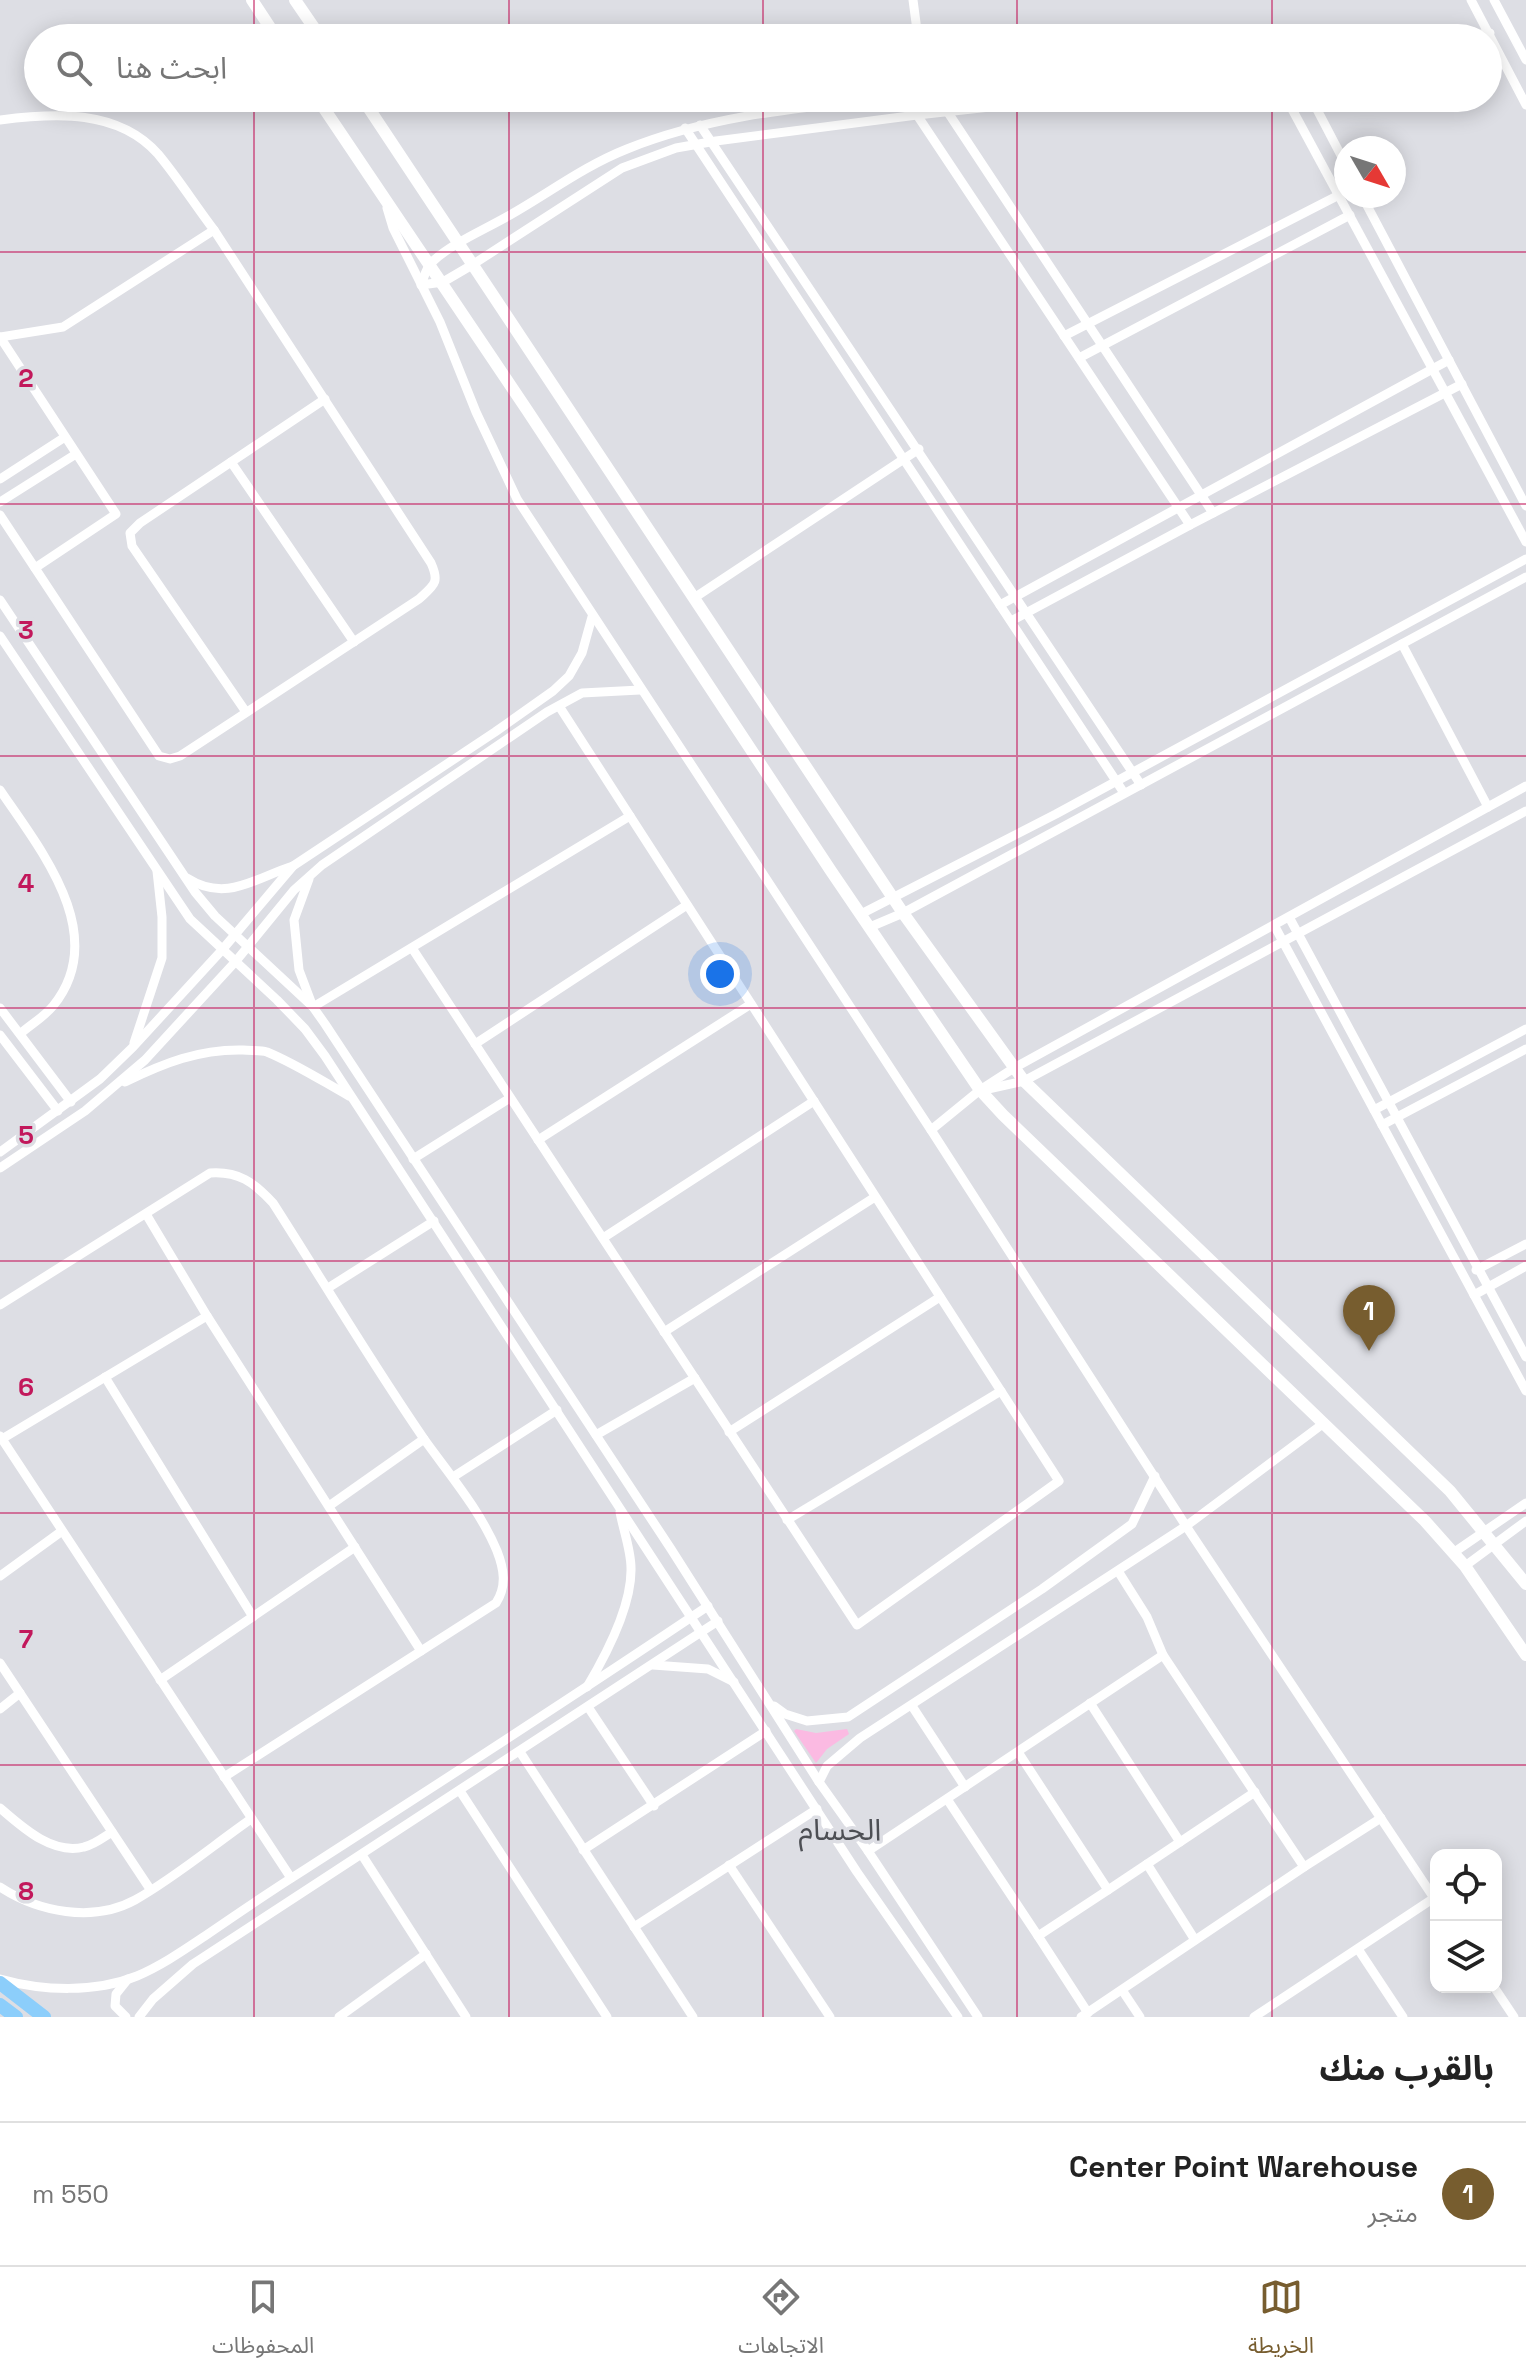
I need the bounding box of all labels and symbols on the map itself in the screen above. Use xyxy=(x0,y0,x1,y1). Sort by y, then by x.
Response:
north arrow xyxy=(1334,136,1406,208)
text: 2 xyxy=(18,361,34,395)
text: 3 xyxy=(18,613,34,647)
text: 4 xyxy=(18,866,34,900)
your location xyxy=(700,954,740,994)
text: 5 xyxy=(18,1118,34,1152)
pin: 1 xyxy=(1343,1285,1395,1351)
text: 6 xyxy=(18,1370,34,1404)
text: 7 xyxy=(19,1622,33,1656)
district label: الحسام xyxy=(799,1810,881,1852)
text: 8 xyxy=(18,1874,34,1908)

